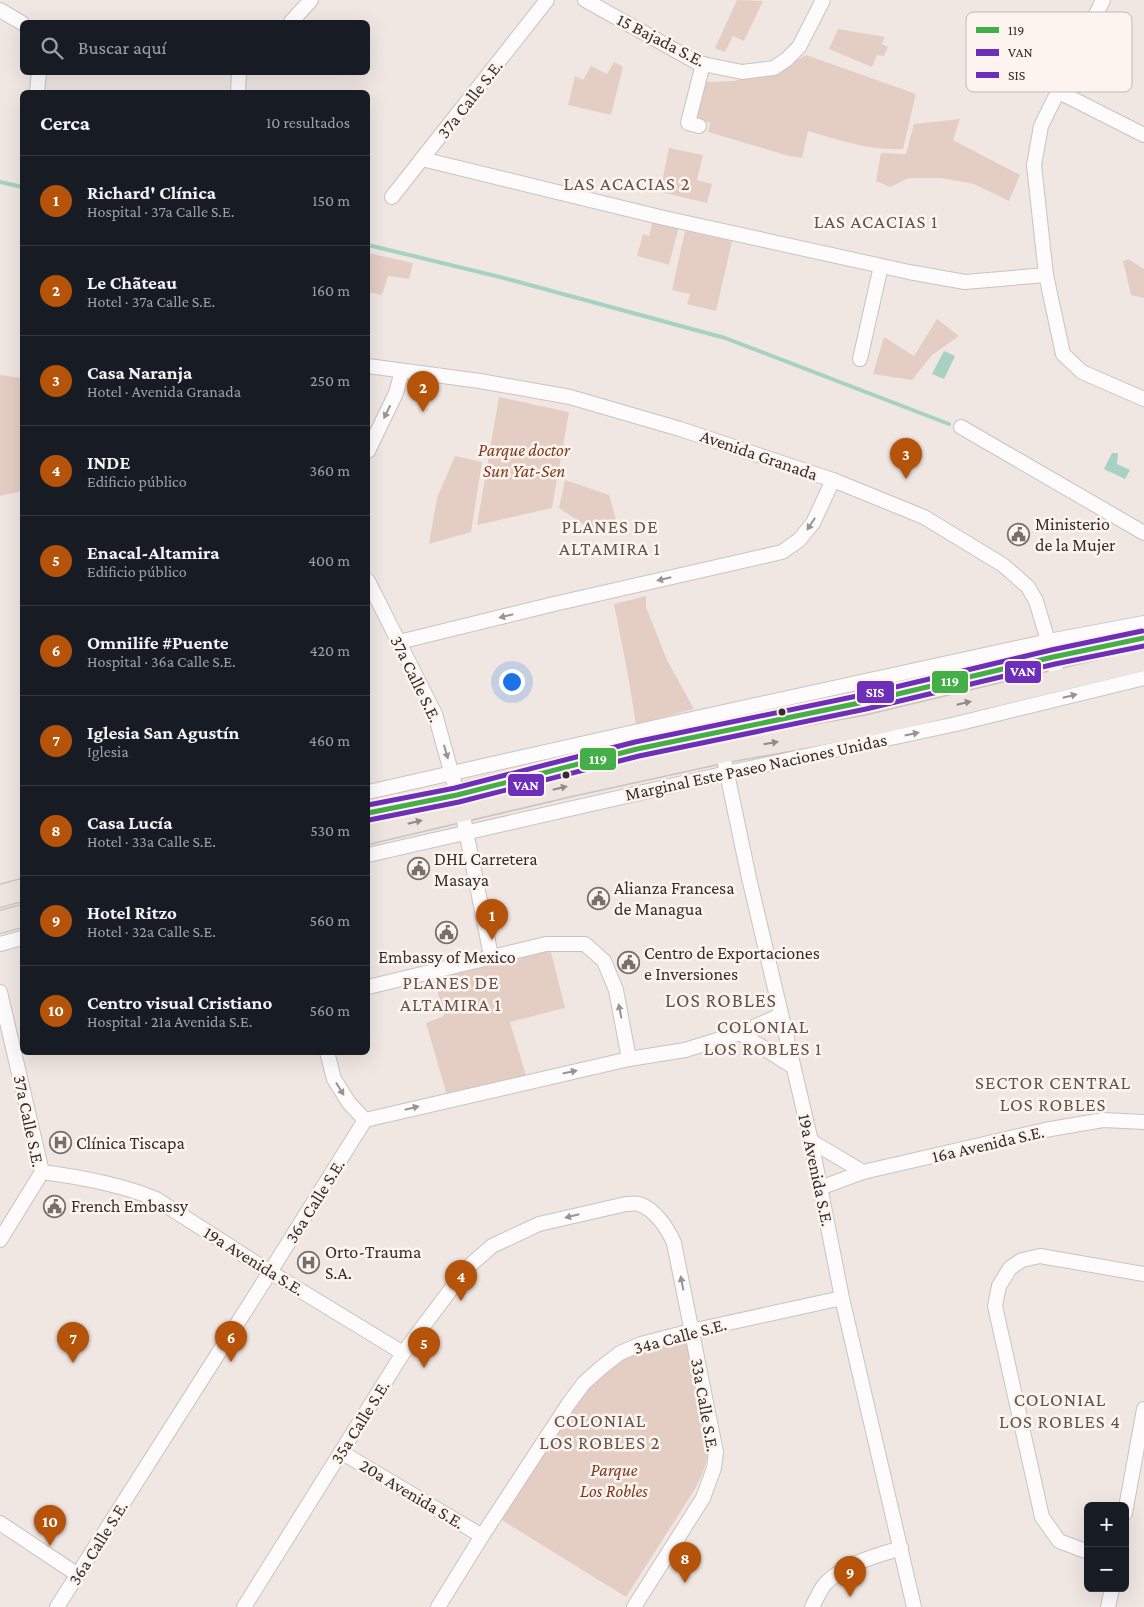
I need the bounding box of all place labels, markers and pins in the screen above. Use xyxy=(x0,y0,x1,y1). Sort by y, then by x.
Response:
pin: 2 xyxy=(407,371,439,412)
pin: 3 xyxy=(890,438,922,479)
place label: Ministerio de la Mujer xyxy=(1035,514,1116,556)
public building icon: Ministerio de la Mujer xyxy=(1007,522,1031,546)
unlabelled marker xyxy=(777,707,787,717)
unlabelled marker xyxy=(561,770,571,780)
place label: DHL Carretera Masaya xyxy=(434,849,537,890)
public building icon: DHL Carretera Masaya xyxy=(406,857,430,881)
place label: Alianza Francesa de Managua xyxy=(614,878,735,919)
public building icon: Alianza Francesa de Managua xyxy=(586,886,610,910)
pin: 1 xyxy=(476,899,508,940)
public building icon: Embassy of Mexico xyxy=(435,920,459,944)
place label: Centro de Exportaciones e Inversiones xyxy=(644,943,820,984)
place label: Embassy of Mexico xyxy=(378,947,516,967)
public building icon: Centro de Exportaciones e Inversiones xyxy=(616,951,640,975)
hospital icon: Clínica Tiscapa xyxy=(48,1131,72,1155)
place label: Clínica Tiscapa xyxy=(76,1133,185,1153)
public building icon: French Embassy xyxy=(43,1194,67,1218)
place label: French Embassy xyxy=(71,1196,189,1216)
place label: Orto-Trauma S.A. xyxy=(325,1242,421,1283)
hospital icon: Orto-Trauma S.A. xyxy=(297,1250,321,1274)
pin: 4 xyxy=(445,1260,477,1301)
pin: 6 xyxy=(215,1321,247,1362)
pin: 7 xyxy=(57,1322,89,1363)
pin: 5 xyxy=(408,1327,440,1368)
pin: 10 xyxy=(34,1505,66,1546)
pin: 8 xyxy=(669,1542,701,1583)
pin: 9 xyxy=(834,1556,866,1597)

